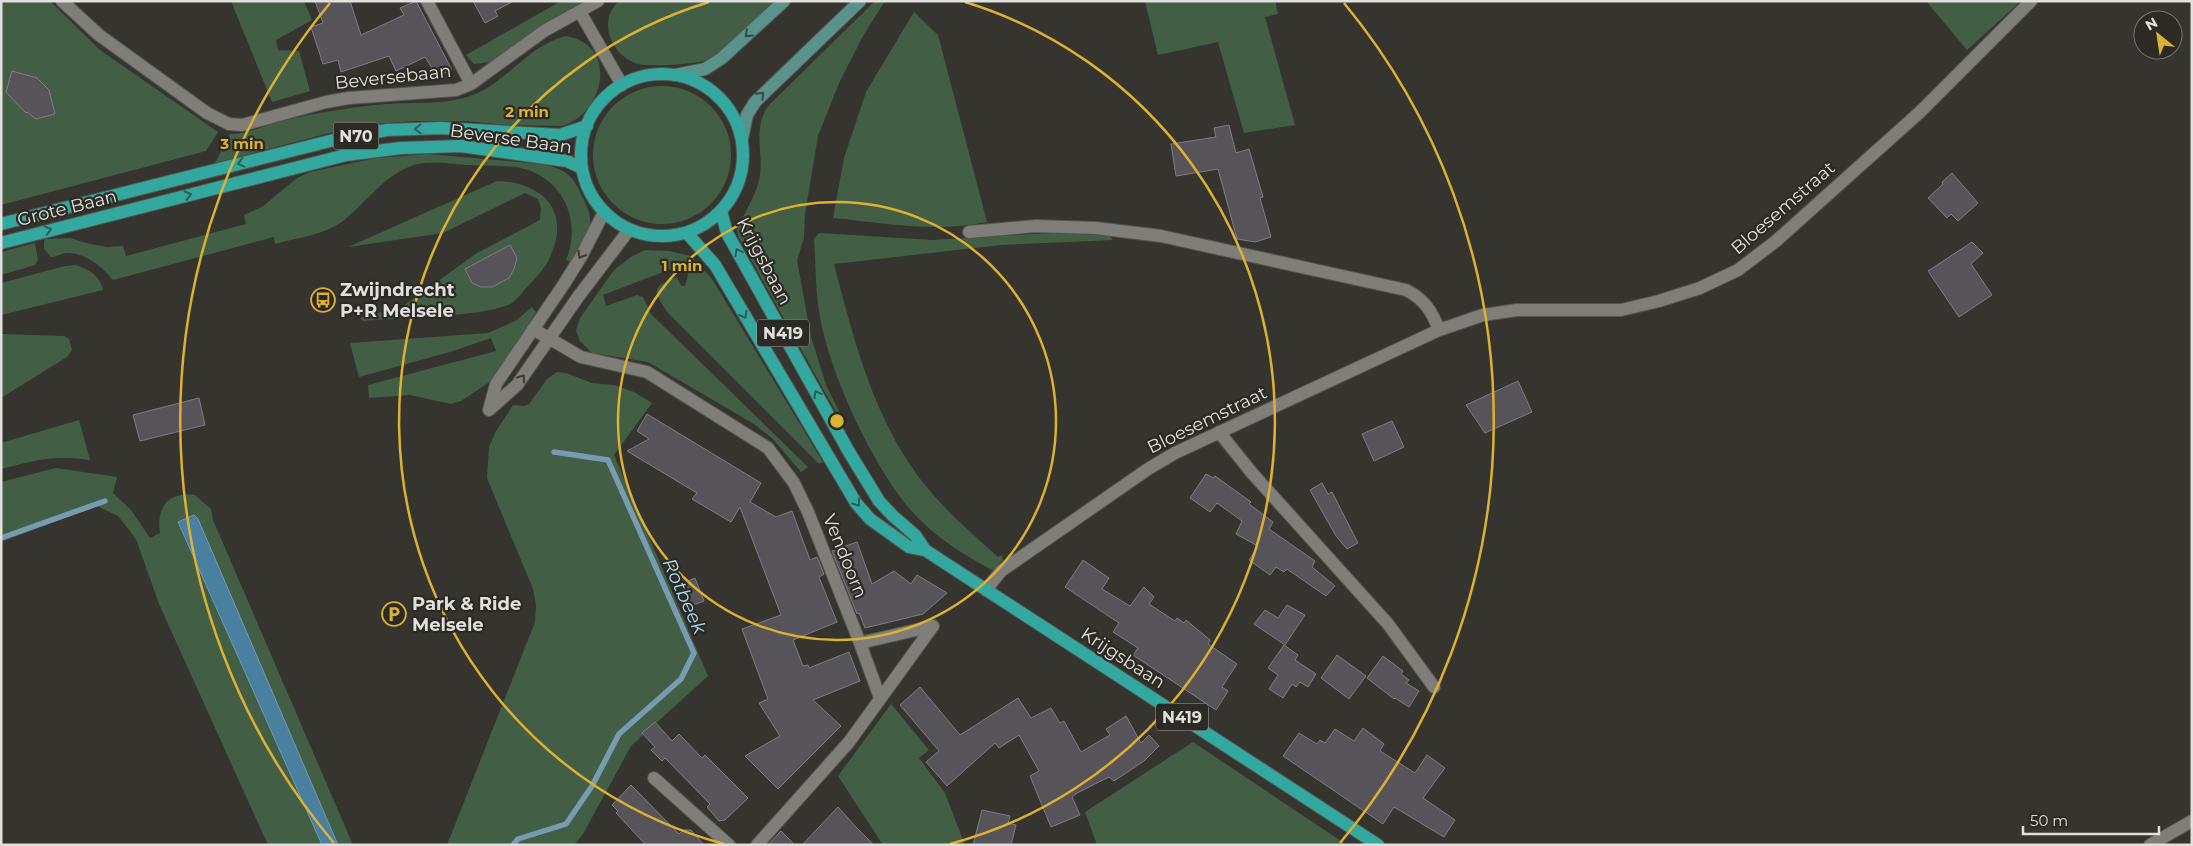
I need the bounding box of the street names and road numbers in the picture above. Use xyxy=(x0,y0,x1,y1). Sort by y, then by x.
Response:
street label: Beversebaan xyxy=(334,60,452,94)
street label: Beverse Baan xyxy=(448,120,574,158)
road number: N70 xyxy=(334,122,378,150)
street label: Bloesemstraat xyxy=(1727,157,1839,259)
street label: Grote Baan xyxy=(15,185,119,231)
street label: Krijgsbaan xyxy=(732,213,796,309)
road number: N419 xyxy=(757,319,809,346)
street label: Bloesemstraat xyxy=(1144,382,1270,458)
street label: Vendoorn xyxy=(818,511,872,601)
street label: Krijgsbaan xyxy=(1077,623,1169,693)
road number: N419 xyxy=(1156,704,1208,730)

